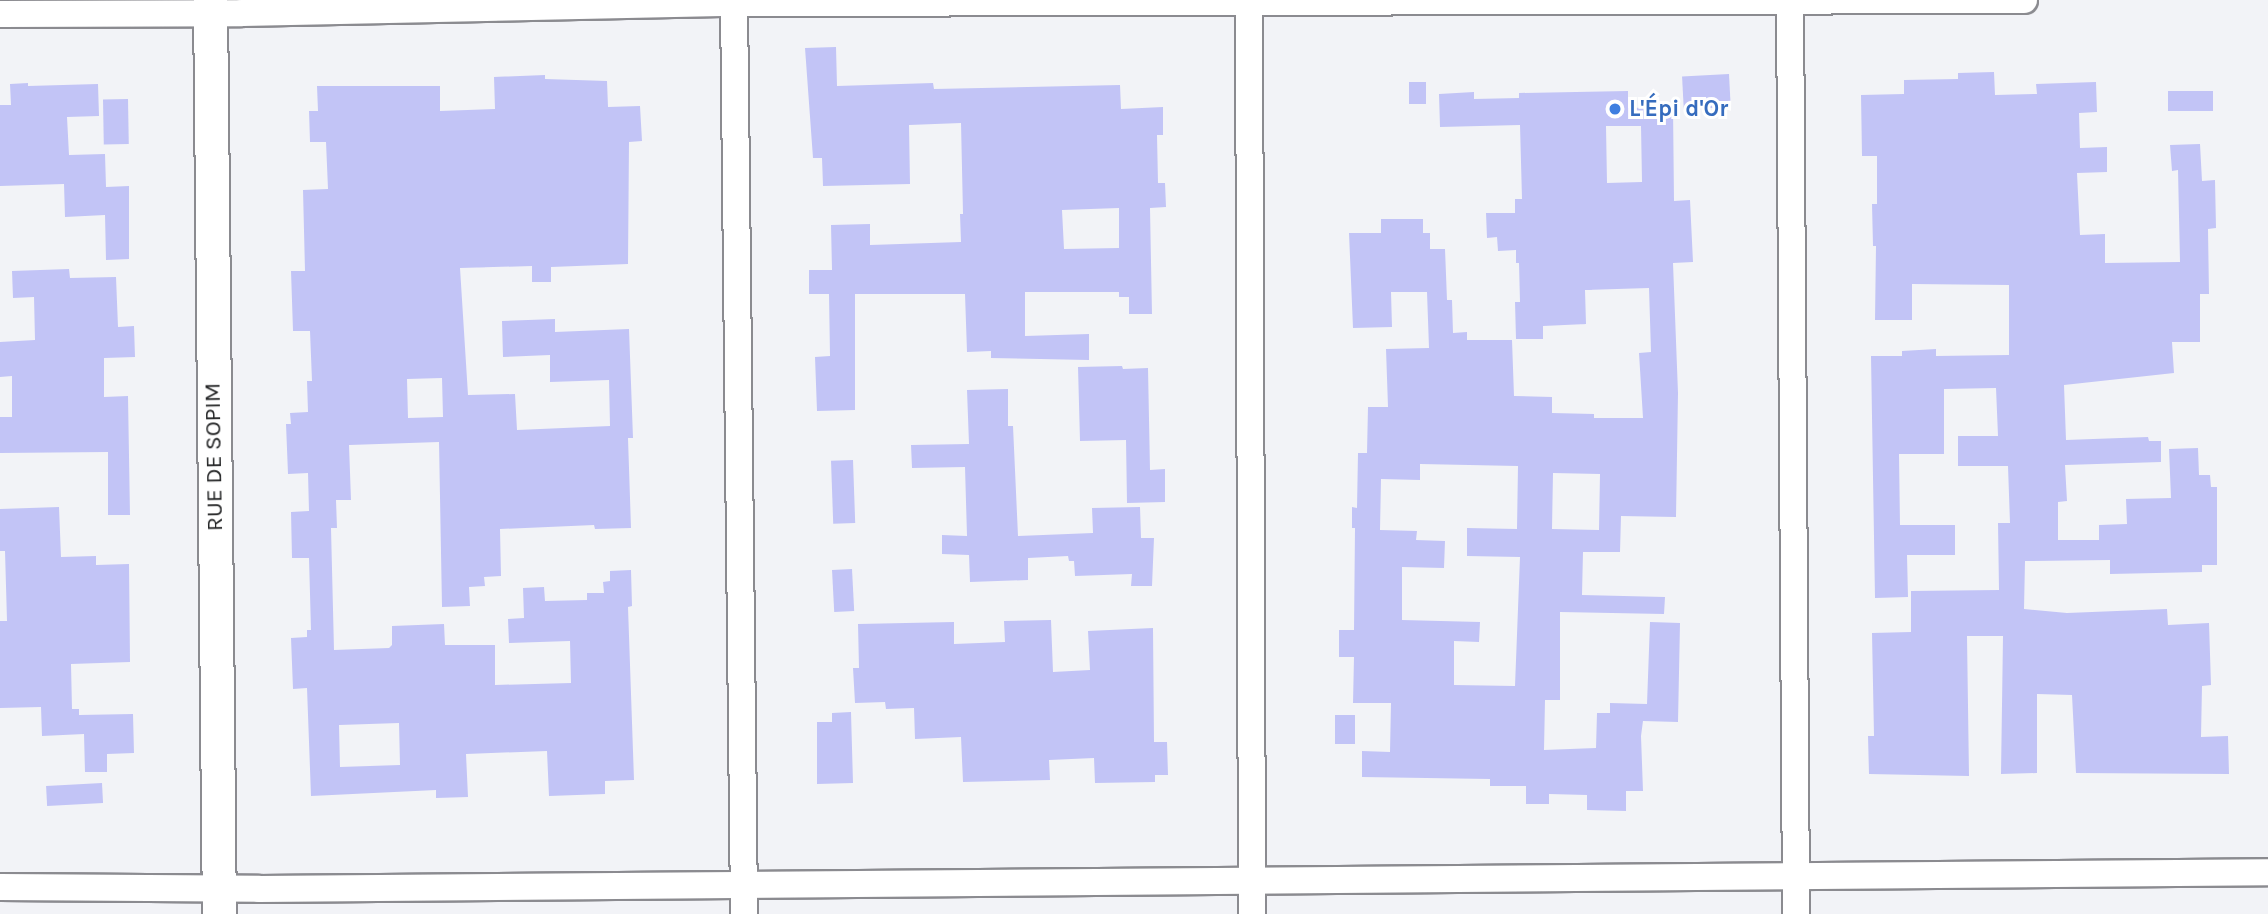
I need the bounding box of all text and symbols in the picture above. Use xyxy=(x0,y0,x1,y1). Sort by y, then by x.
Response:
place label: L'Épi d'Or xyxy=(1629,95,1728,123)
marker: L'Épi d'Or xyxy=(1607,101,1623,117)
street label: RUE DE SOPIM xyxy=(199,383,229,531)

